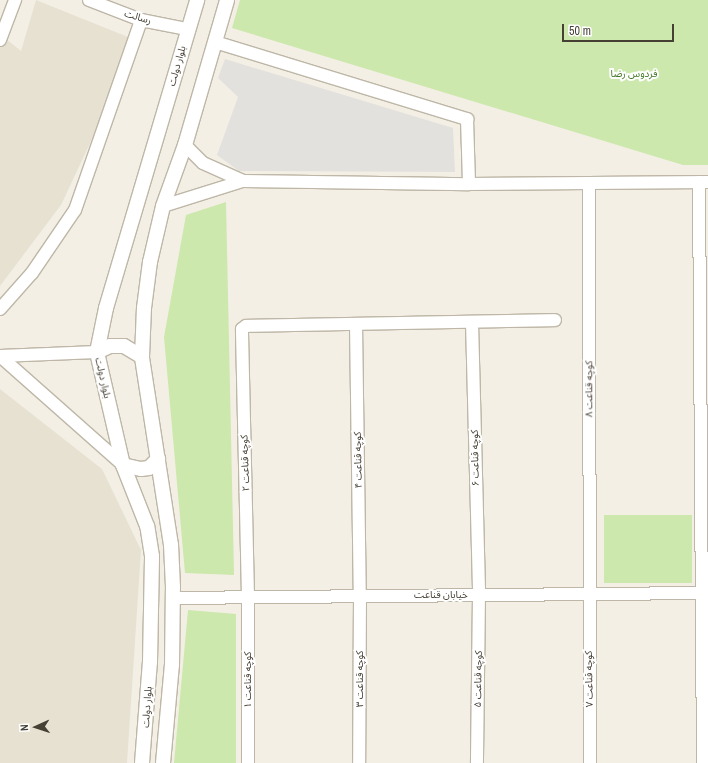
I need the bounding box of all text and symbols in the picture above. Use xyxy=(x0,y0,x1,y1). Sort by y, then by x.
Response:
street label: رسالت xyxy=(123,7,153,27)
scale bar xyxy=(564,16,676,42)
text: 50 m xyxy=(569,23,591,39)
street label: بلوار دولت xyxy=(166,44,188,88)
park label: فردوس رضا xyxy=(610,68,658,80)
street label: بلوار دولت xyxy=(92,356,114,400)
street label: کوچه قناعت ۸ xyxy=(583,361,595,417)
street label: کوچه قناعت ۶ xyxy=(469,430,481,486)
street label: کوچه قناعت ۴ xyxy=(352,432,364,488)
street label: کوچه قناعت ۲ xyxy=(238,434,252,492)
street label: خیابان قناعت xyxy=(414,589,468,601)
street label: کوچه قناعت ۳ xyxy=(354,651,366,707)
street label: کوچه قناعت ۵ xyxy=(472,651,484,707)
street label: کوچه قناعت ۷ xyxy=(583,651,595,707)
street label: کوچه قناعت ۱ xyxy=(242,652,254,708)
street label: بلوار دولت xyxy=(140,686,154,728)
north arrow xyxy=(16,707,56,747)
text: N xyxy=(17,724,31,731)

